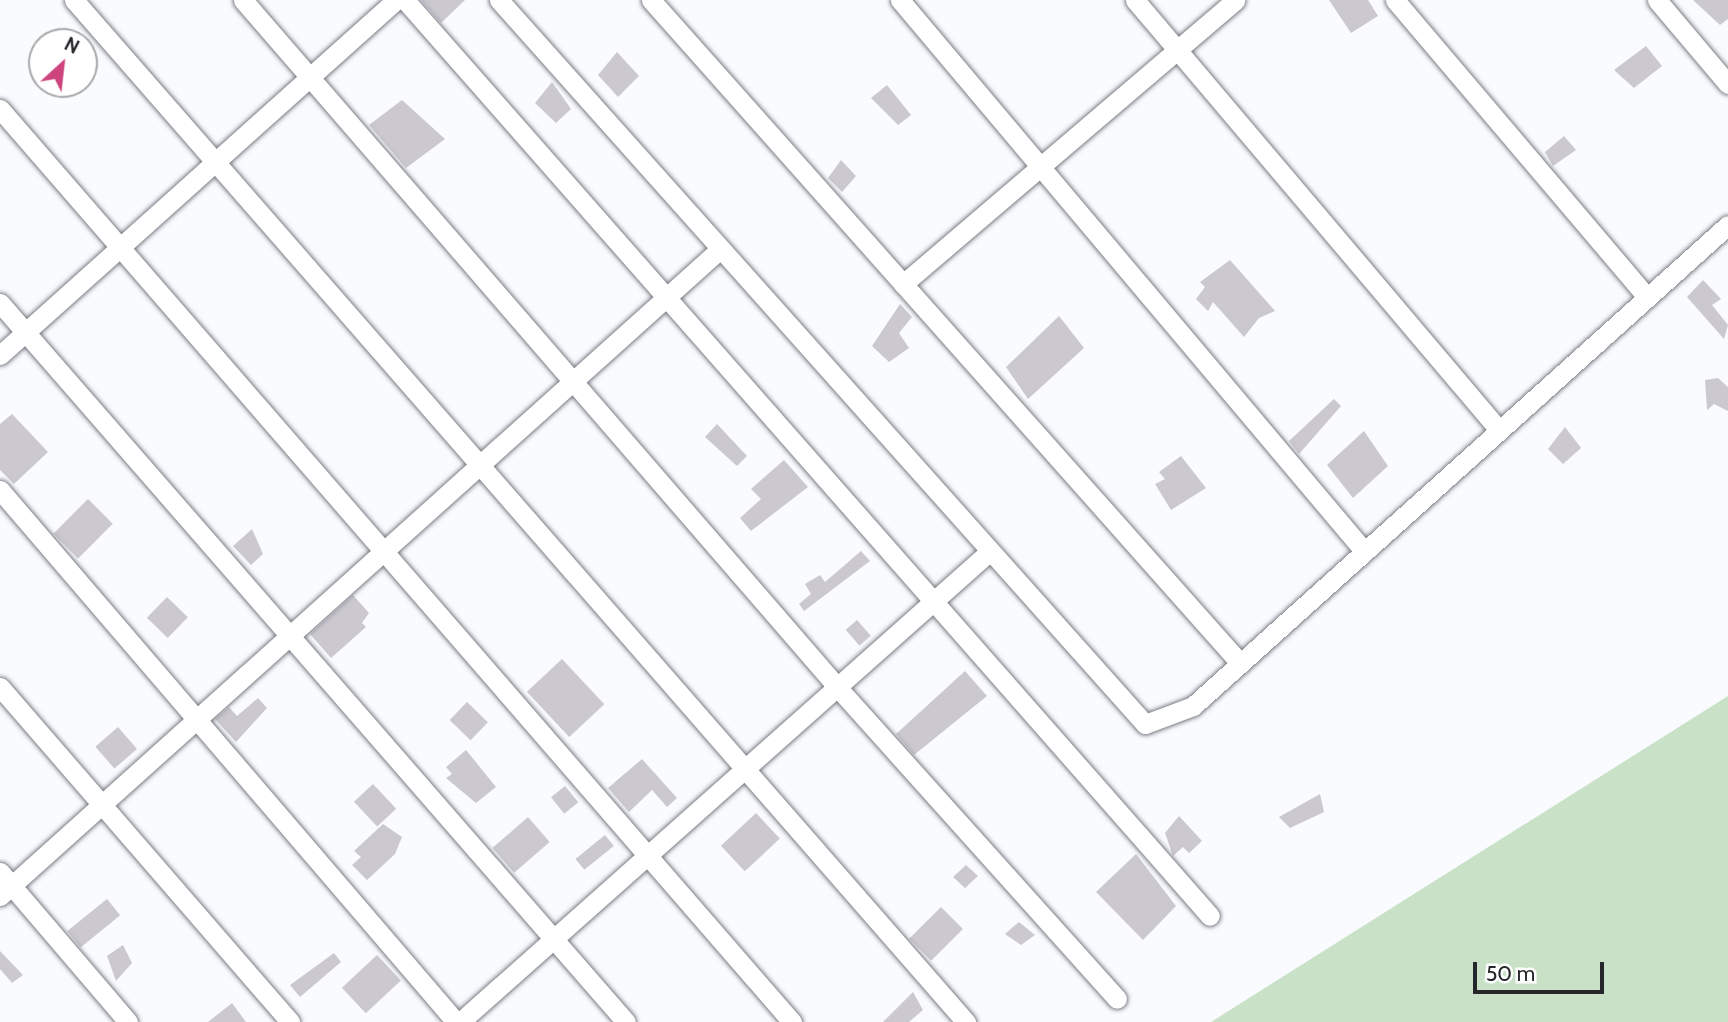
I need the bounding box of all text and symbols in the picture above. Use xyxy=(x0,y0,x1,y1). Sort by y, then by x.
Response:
north arrow xyxy=(28,28,98,98)
text: N xyxy=(61,32,83,59)
scale bar xyxy=(1476,948,1607,992)
text: 50 m xyxy=(1486,961,1535,986)

